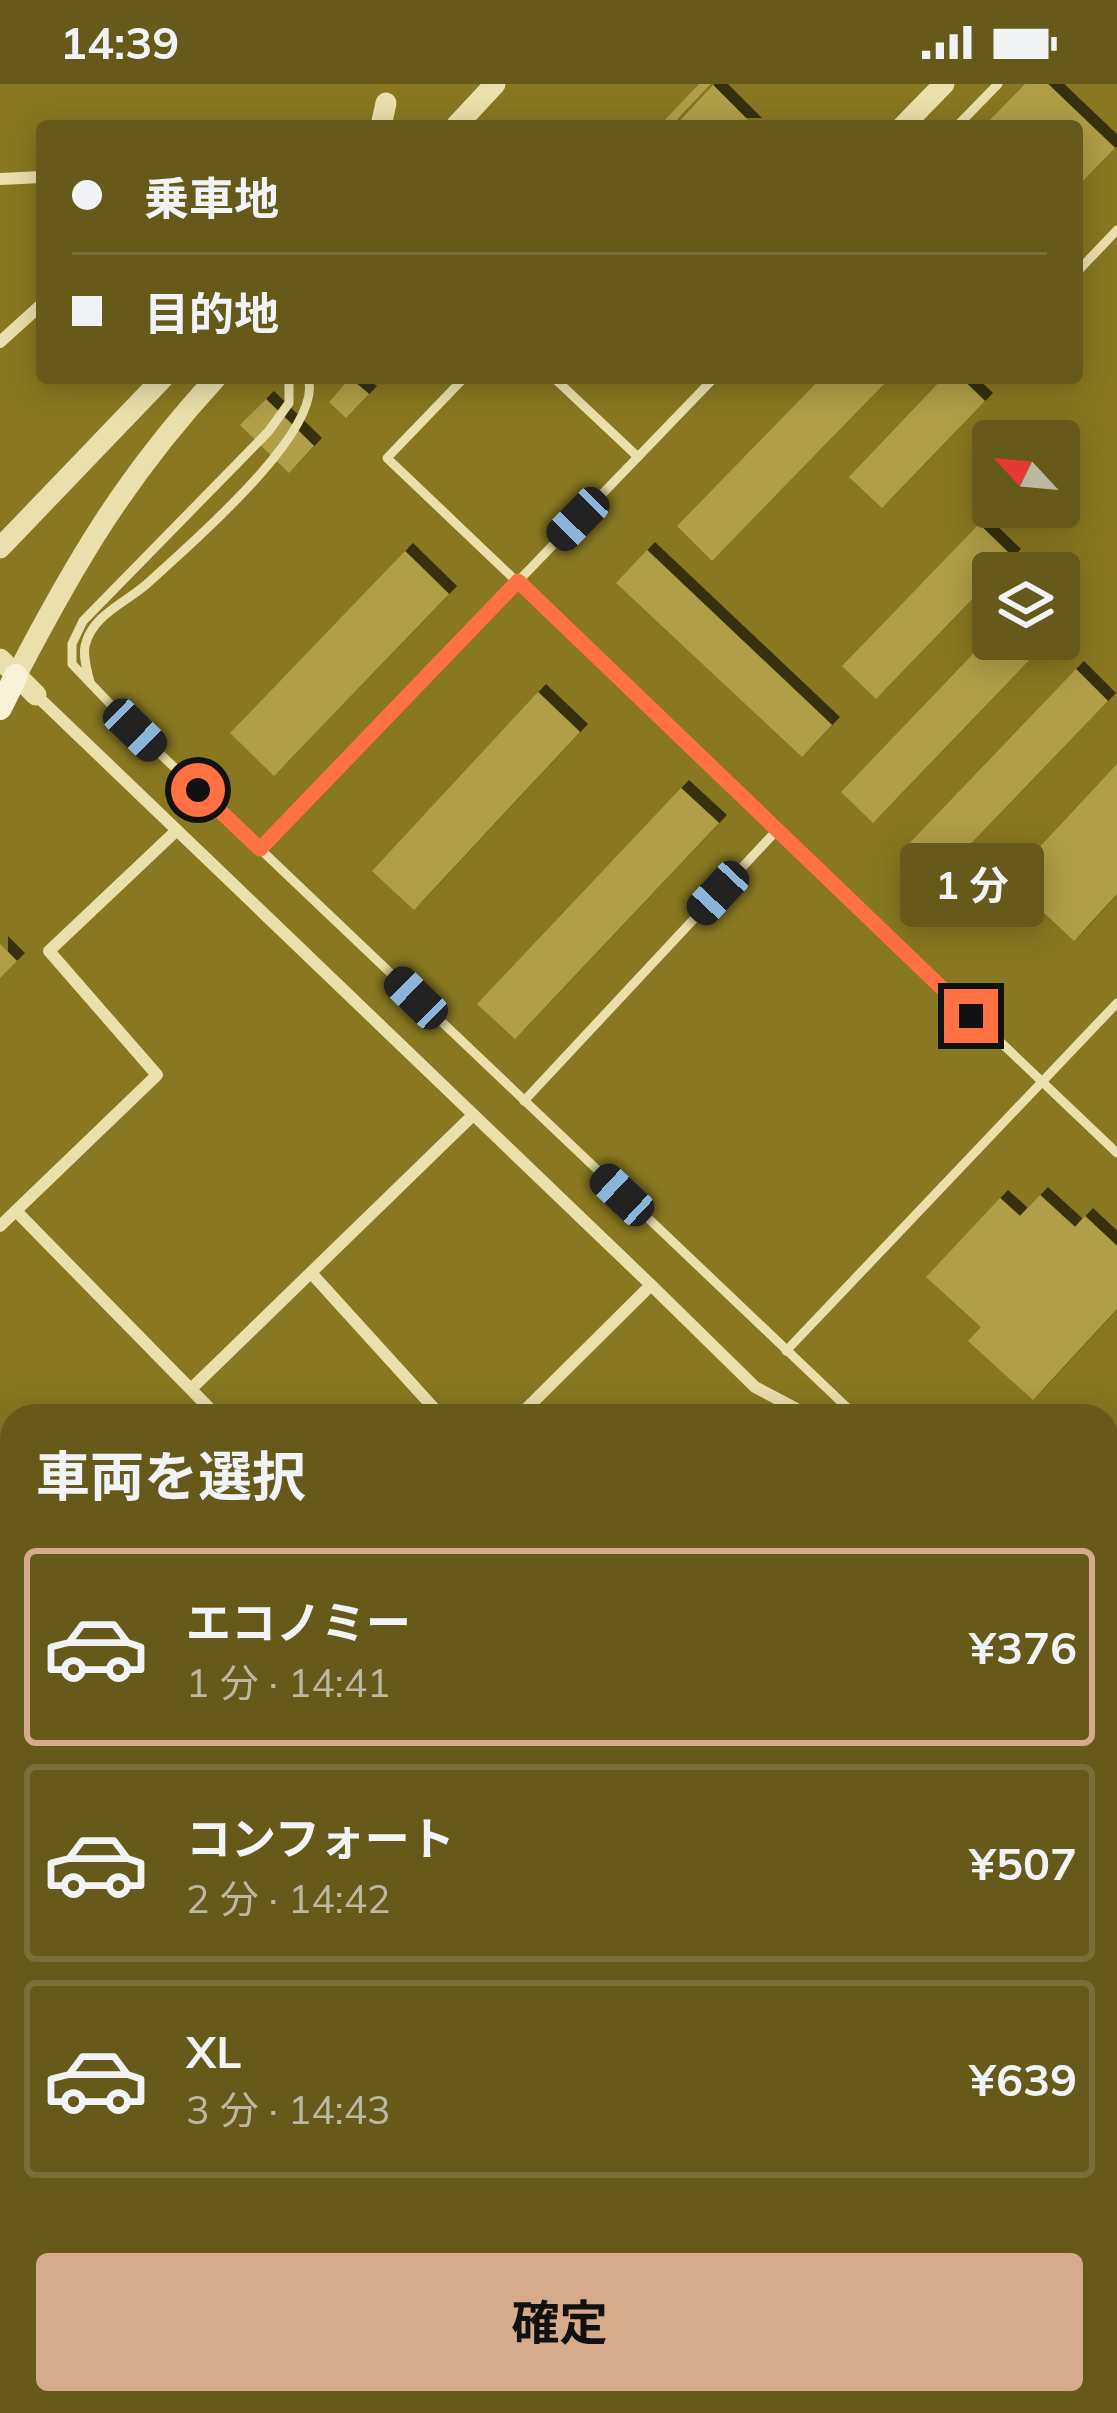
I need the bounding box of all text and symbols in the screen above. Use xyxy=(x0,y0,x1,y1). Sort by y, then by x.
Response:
text: 14:39 xyxy=(60,14,179,70)
text: 乗車地 xyxy=(144,170,279,226)
text: 目的地 xyxy=(144,285,279,341)
north arrow xyxy=(972,420,1080,528)
map controls xyxy=(972,420,1080,660)
car xyxy=(540,481,616,557)
button: layers xyxy=(972,552,1080,660)
car xyxy=(97,692,173,768)
route start xyxy=(171,763,225,817)
callout: 1 分 xyxy=(899,842,1043,926)
car xyxy=(680,854,756,932)
text: 1 分 xyxy=(935,860,1009,909)
car xyxy=(378,960,454,1036)
route end xyxy=(944,989,998,1043)
car xyxy=(583,1157,661,1233)
text: 車両を選択 xyxy=(36,1442,306,1510)
icon: car xyxy=(42,1593,150,1701)
text: エコノミー xyxy=(186,1594,411,1650)
text: ¥376 xyxy=(969,1619,1077,1675)
text: 1 分 · 14:41 xyxy=(186,1658,390,1707)
icon: car xyxy=(42,1809,150,1917)
text: コンフォート xyxy=(186,1810,455,1866)
text: ¥507 xyxy=(969,1835,1077,1891)
text: 2 分 · 14:42 xyxy=(186,1874,390,1923)
text: XL xyxy=(186,2023,241,2079)
icon: car xyxy=(42,2025,150,2133)
text: ¥639 xyxy=(969,2051,1077,2107)
text: 3 分 · 14:43 xyxy=(186,2085,390,2134)
button: 確定 xyxy=(36,2253,1083,2391)

